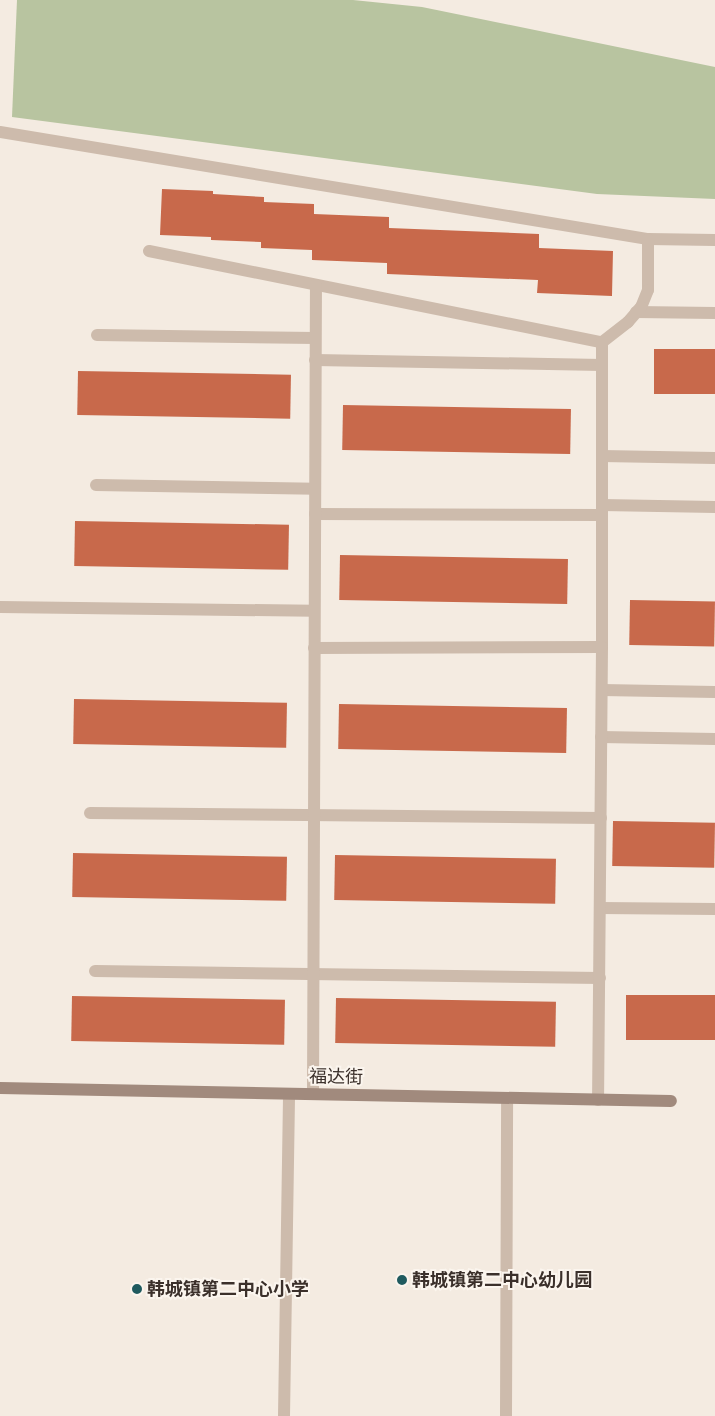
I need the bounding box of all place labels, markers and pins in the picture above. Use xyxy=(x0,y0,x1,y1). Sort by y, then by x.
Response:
place label: 韩城镇第二中心幼儿园 xyxy=(412,1269,592,1291)
marker: 韩城镇第二中心幼儿园 xyxy=(396,1274,408,1286)
place label: 韩城镇第二中心小学 xyxy=(147,1278,309,1300)
marker: 韩城镇第二中心小学 xyxy=(131,1283,143,1295)

